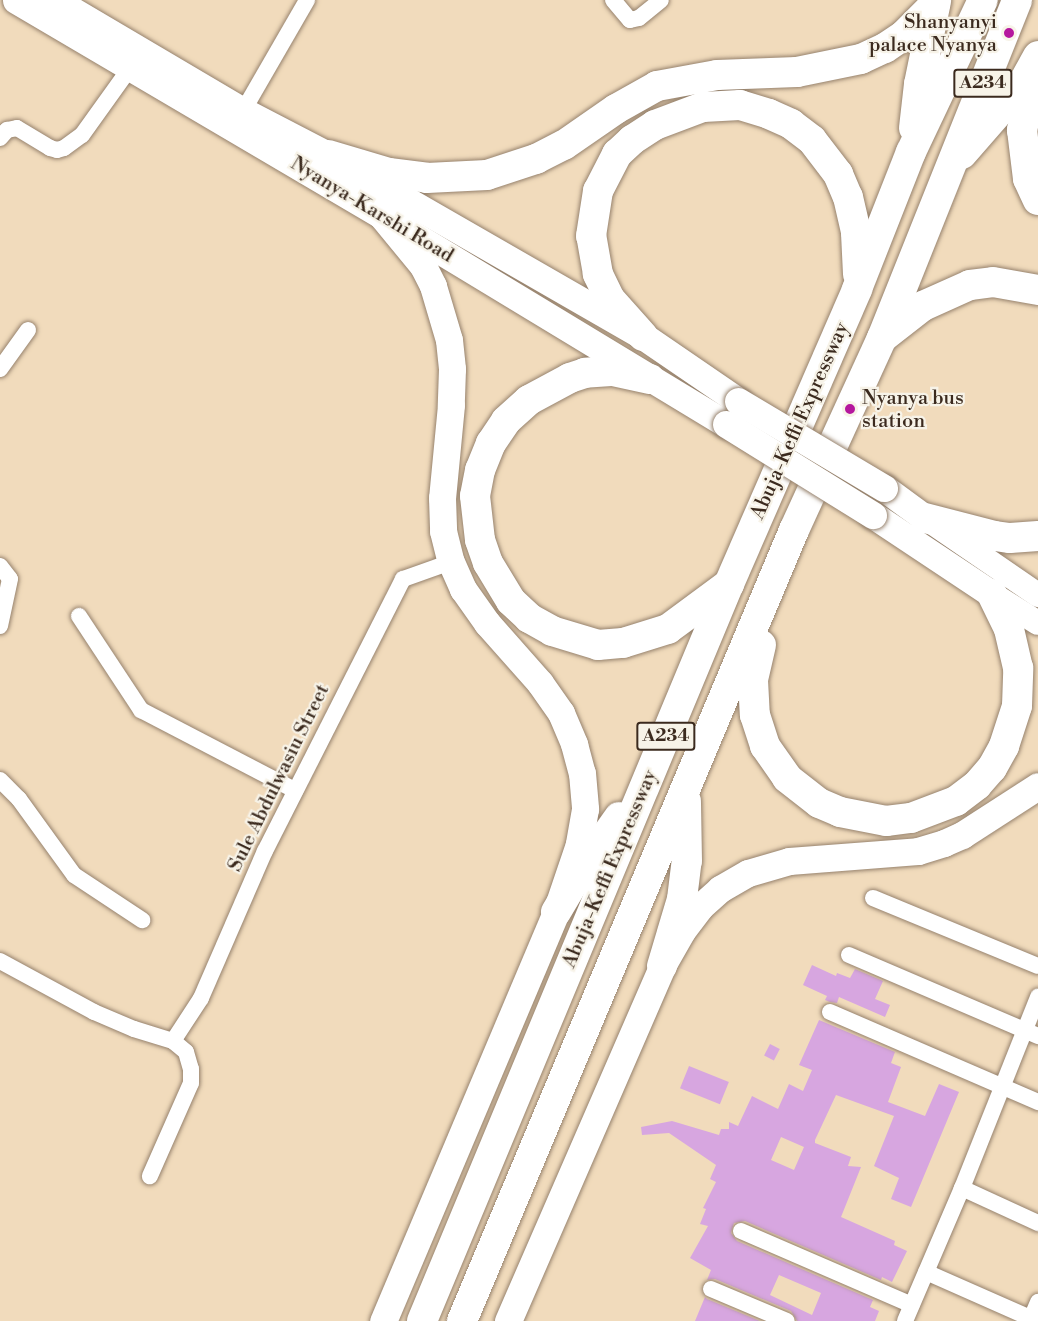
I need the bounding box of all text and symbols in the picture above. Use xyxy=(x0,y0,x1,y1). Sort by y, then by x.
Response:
place label: Shanyanyi palace Nyanya xyxy=(869,10,997,57)
marker: Shanyanyi palace Nyanya xyxy=(1002,26,1016,40)
road number: A234 xyxy=(953,68,1013,98)
street label: Nyanya-Karshi Road xyxy=(286,152,458,268)
street label: Abuja-Keffi Expressway xyxy=(746,319,854,523)
place label: Nyanya bus station xyxy=(862,386,964,433)
marker: Nyanya bus station xyxy=(843,402,857,416)
street label: Sule Abdulwasiu Street xyxy=(223,680,335,876)
road number: A234 xyxy=(636,721,696,751)
street label: Abuja-Keffi Expressway xyxy=(557,766,663,972)

